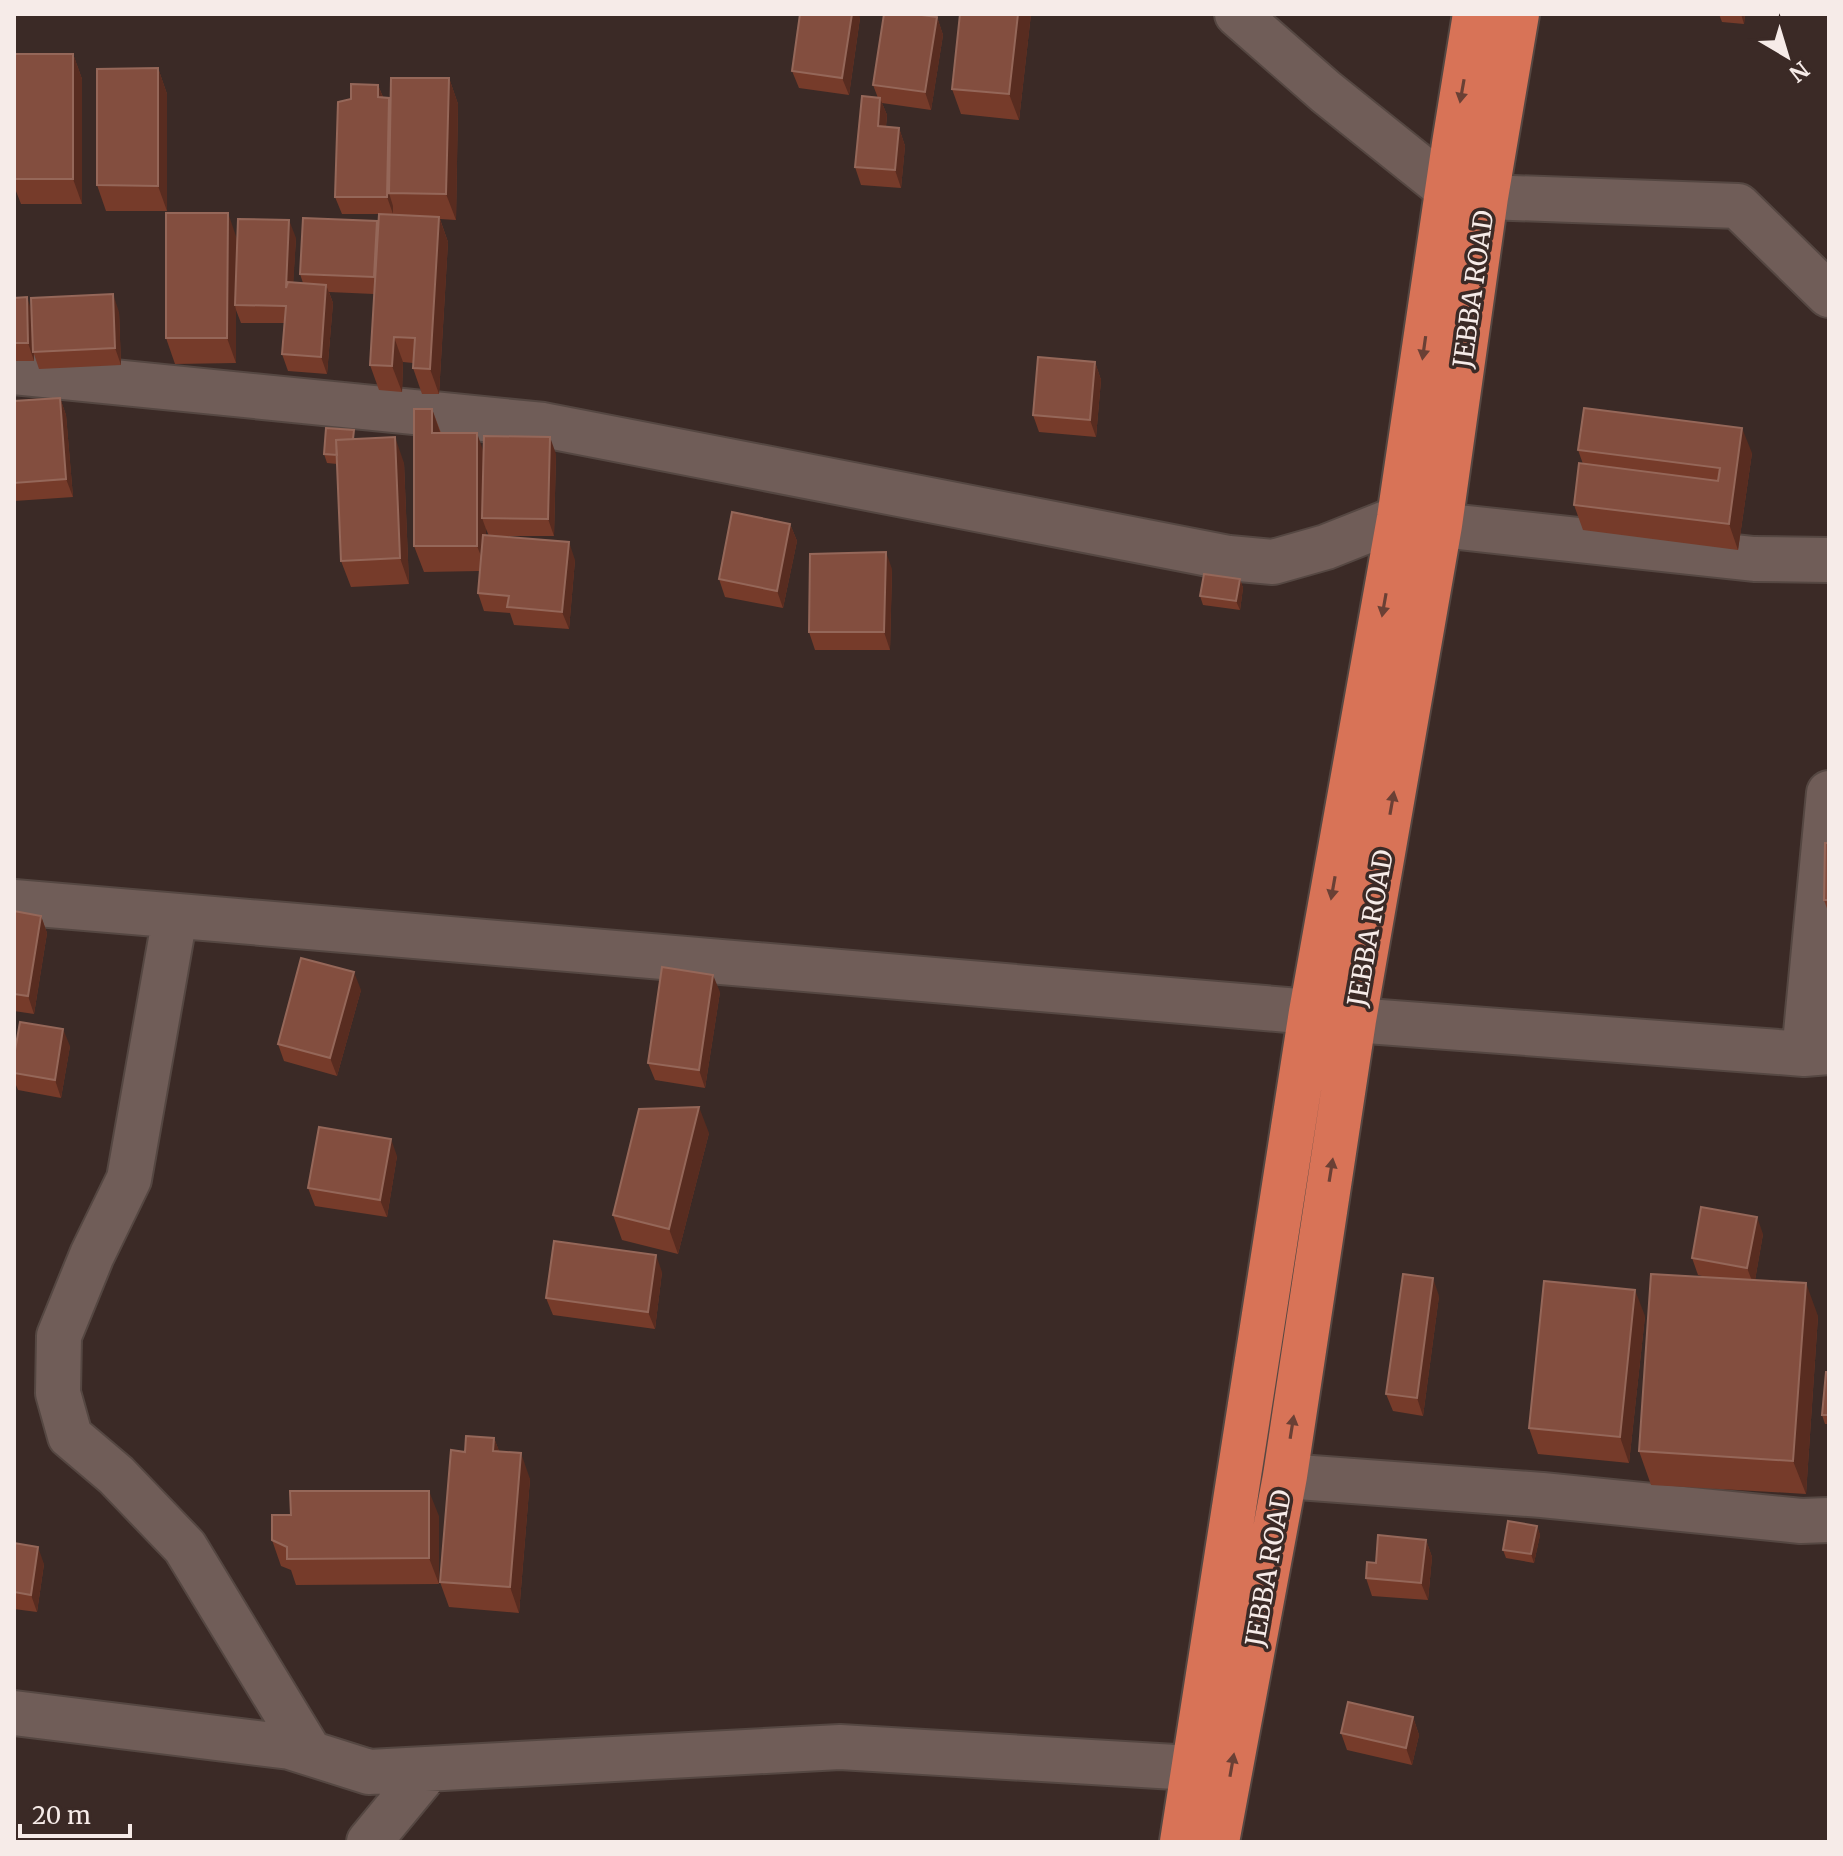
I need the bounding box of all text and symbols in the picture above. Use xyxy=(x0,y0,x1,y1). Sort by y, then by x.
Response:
north arrow xyxy=(1747,16,1827,96)
text: N xyxy=(1783,55,1815,89)
one-way arrow xyxy=(1456,79,1468,104)
street label: JEBBA ROAD xyxy=(1445,208,1500,371)
one-way arrow xyxy=(1417,336,1430,361)
one-way arrow xyxy=(1377,593,1389,618)
one-way arrow xyxy=(1386,790,1398,815)
street label: JEBBA ROAD xyxy=(1340,847,1400,1010)
one-way arrow xyxy=(1327,876,1339,901)
one-way arrow xyxy=(1326,1157,1338,1182)
one-way arrow xyxy=(1287,1414,1299,1439)
street label: JEBBA ROAD xyxy=(1238,1487,1298,1650)
one-way arrow xyxy=(1226,1753,1238,1778)
scale bar xyxy=(20,1788,130,1838)
text: 20 m xyxy=(32,1800,91,1831)

